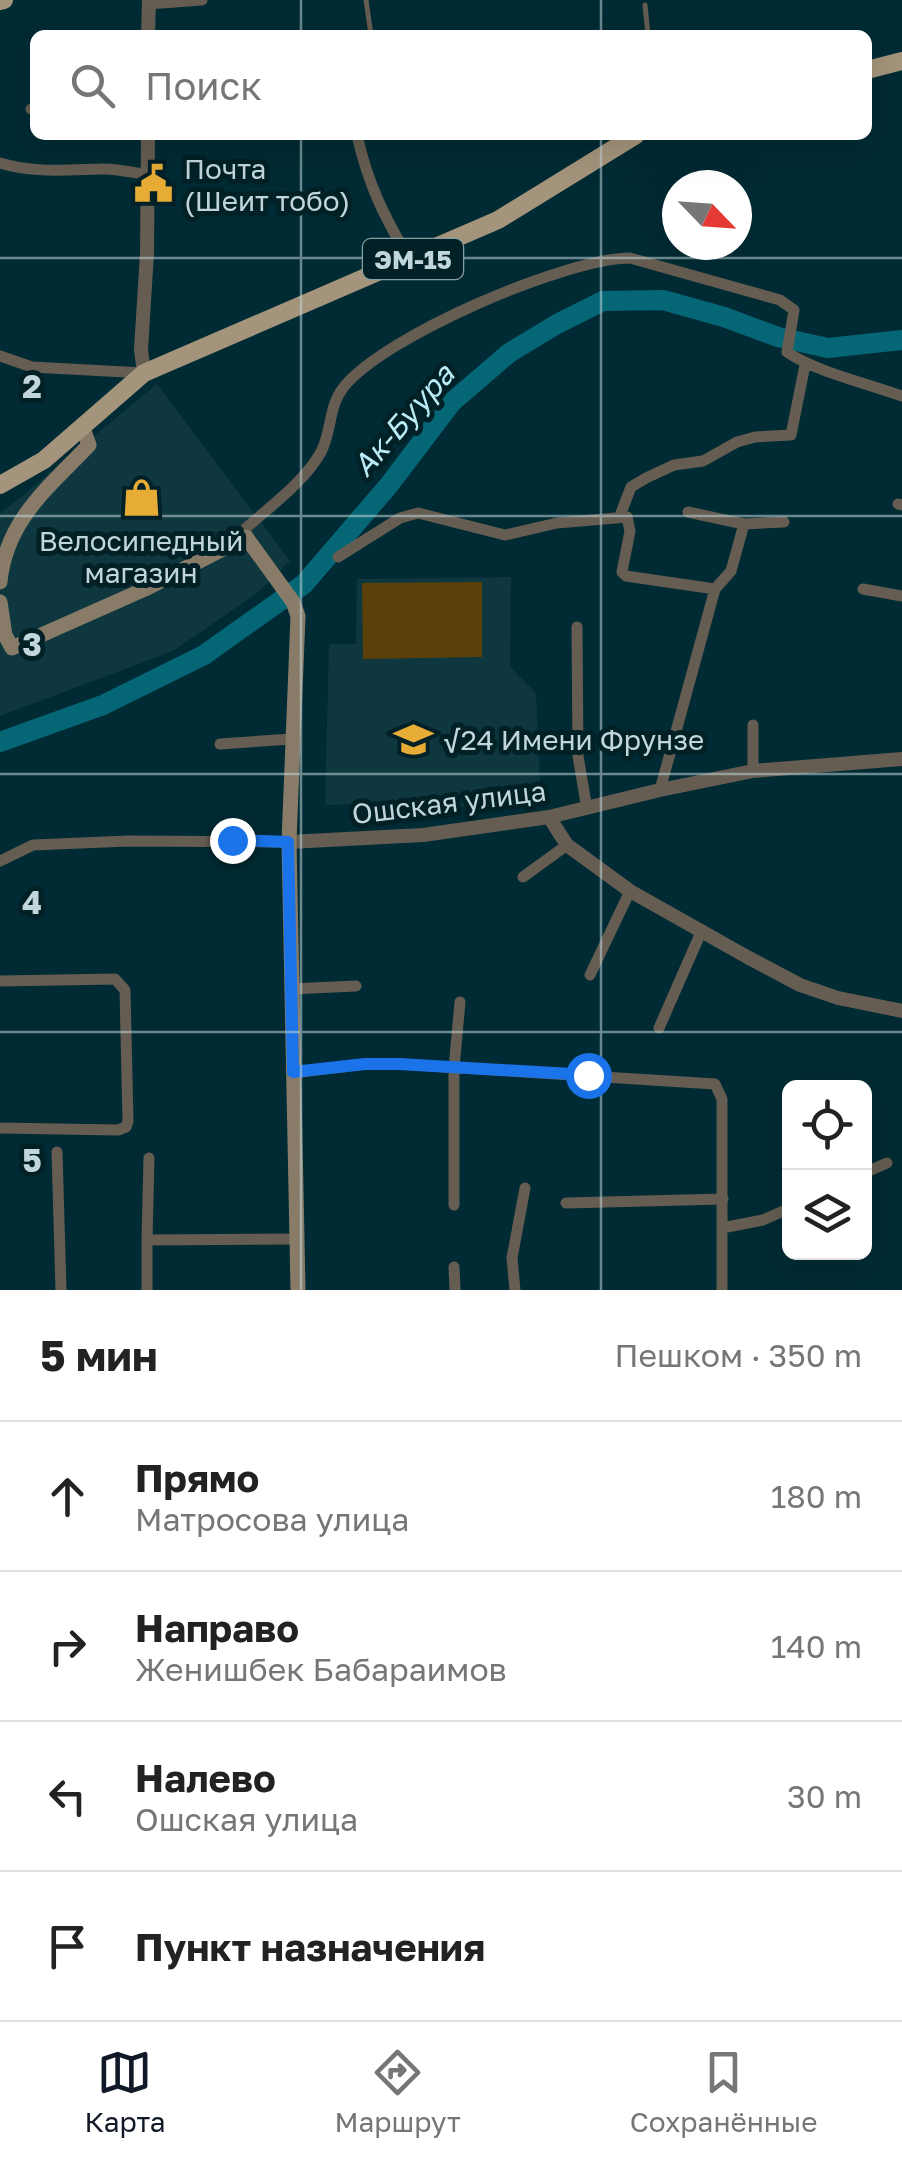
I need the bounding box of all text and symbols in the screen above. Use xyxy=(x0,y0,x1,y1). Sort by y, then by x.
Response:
search box xyxy=(30,30,872,140)
icon: search xyxy=(65,58,120,113)
text: Поиск xyxy=(145,63,262,108)
place label: Почта (Шеит тобо) xyxy=(184,152,350,217)
public building icon: Почта (Шеит тобо) xyxy=(133,163,175,205)
north arrow xyxy=(662,170,752,260)
road number: ЭМ-15 xyxy=(363,239,463,279)
water label: Ак-Буура xyxy=(345,356,462,483)
text: 2 xyxy=(22,367,42,405)
shop icon: Велосипедный магазин xyxy=(120,477,162,519)
place label: Велосипедный магазин xyxy=(39,524,243,589)
text: 3 xyxy=(22,625,42,663)
school or university icon: √24 Имени Фрунзе xyxy=(393,718,435,760)
place label: √24 Имени Фрунзе xyxy=(444,723,704,756)
street label: Ошская улица xyxy=(350,774,548,830)
route end xyxy=(210,818,256,864)
text: 4 xyxy=(22,883,42,921)
route start xyxy=(566,1053,612,1099)
map controls xyxy=(782,1080,872,1260)
button: locate xyxy=(782,1080,872,1170)
text: 5 xyxy=(22,1141,42,1179)
button: layers xyxy=(782,1170,872,1260)
text: 5 мин xyxy=(40,1330,158,1380)
text: Пешком · 350 m xyxy=(614,1336,862,1374)
text: Прямо xyxy=(135,1455,259,1500)
icon: ahead xyxy=(40,1469,95,1524)
text: 180 m xyxy=(771,1477,862,1515)
text: Матросова улица xyxy=(135,1500,409,1538)
text: Направо xyxy=(135,1605,299,1650)
icon: right xyxy=(40,1619,95,1674)
text: 140 m xyxy=(771,1627,862,1665)
text: Женишбек Бабараимов xyxy=(135,1650,507,1688)
text: Налево xyxy=(135,1755,276,1800)
icon: left xyxy=(40,1769,95,1824)
text: 30 m xyxy=(787,1777,862,1815)
text: Ошская улица xyxy=(135,1800,358,1838)
icon: arrive xyxy=(40,1919,95,1974)
text: Пункт назначения xyxy=(135,1924,485,1969)
tab: Карта xyxy=(84,2045,166,2138)
tab: Маршрут xyxy=(334,2045,461,2138)
tab: Сохранённые xyxy=(630,2045,818,2138)

